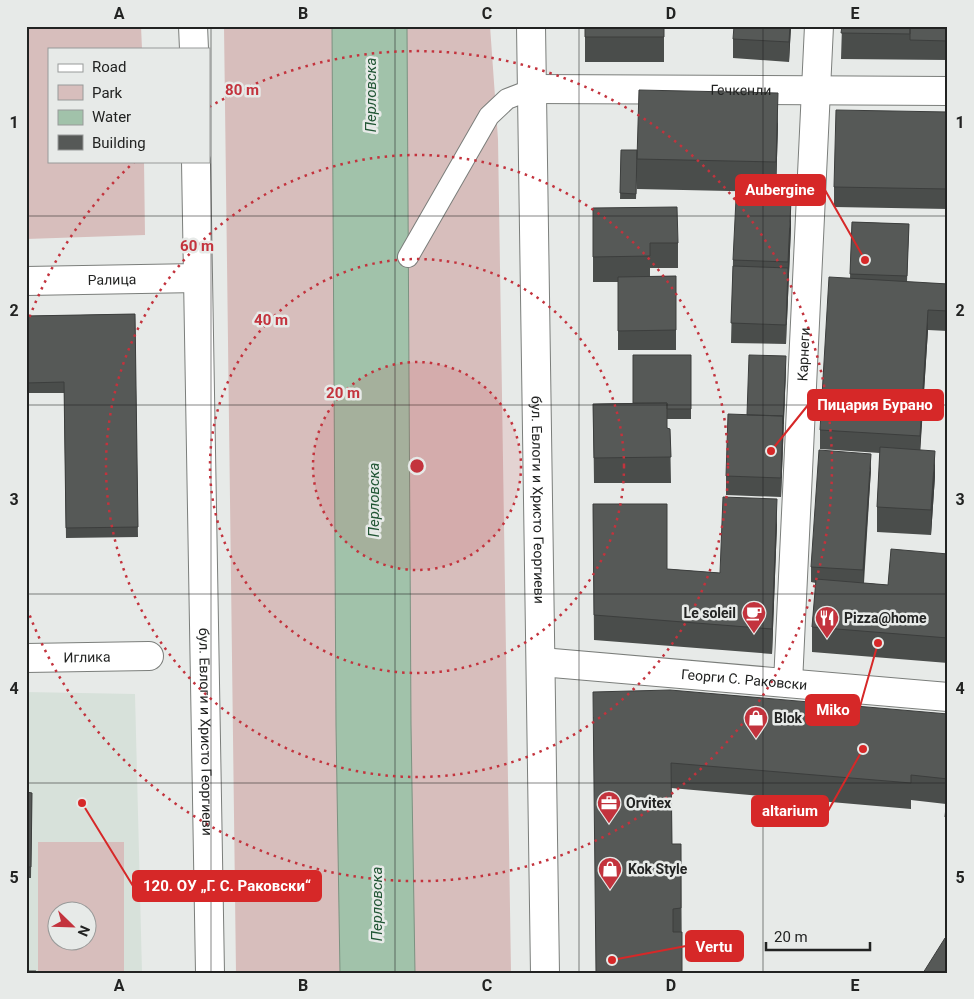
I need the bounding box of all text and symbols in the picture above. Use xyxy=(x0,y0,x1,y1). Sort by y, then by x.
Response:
text: A xyxy=(114,4,125,23)
text: B xyxy=(298,4,308,23)
text: C xyxy=(482,4,492,23)
text: D xyxy=(666,4,676,23)
text: E xyxy=(851,4,860,23)
legend xyxy=(48,48,210,162)
text: Road xyxy=(92,58,126,76)
water label: Перловска xyxy=(362,58,380,132)
text: 80 m xyxy=(225,81,259,99)
street label: Гечкенли xyxy=(711,82,771,98)
text: Park xyxy=(92,84,123,102)
text: Water xyxy=(92,108,131,126)
text: 1 xyxy=(9,113,19,132)
text: 1 xyxy=(955,113,965,132)
text: Building xyxy=(92,134,146,152)
callout: Aubergine xyxy=(736,175,825,205)
text: Aubergine xyxy=(745,181,815,199)
text: 60 m xyxy=(180,237,214,255)
street label: Ралица xyxy=(88,271,136,288)
text: 2 xyxy=(9,301,19,320)
text: 2 xyxy=(955,301,965,320)
text: 40 m xyxy=(254,311,288,329)
street label: Карнеги xyxy=(794,327,813,382)
text: 20 m xyxy=(326,384,360,402)
callout: Пицария Бурано xyxy=(808,390,943,420)
street label: бул. Евлоги и Христо Георгиеви xyxy=(528,396,548,604)
text: Пицария Бурано xyxy=(817,396,933,414)
centre of rings xyxy=(408,457,426,475)
water label: Перловска xyxy=(365,463,383,537)
text: 3 xyxy=(9,490,19,509)
text: 3 xyxy=(955,490,965,509)
cafe icon: Le soleil xyxy=(741,600,767,634)
place label: Le soleil xyxy=(684,605,736,621)
restaurant icon: Pizza@home xyxy=(814,605,840,639)
place label: Pizza@home xyxy=(844,610,927,626)
street label: бул. Евлоги и Христо Георгиеви xyxy=(196,628,216,836)
street label: Иглика xyxy=(63,649,111,665)
street label: Георги С. Раковски xyxy=(681,666,808,693)
text: 4 xyxy=(9,679,19,698)
text: 4 xyxy=(955,679,965,698)
callout: Miko xyxy=(806,695,859,725)
text: Miko xyxy=(816,701,850,719)
shop icon: Blok xyxy=(743,705,769,739)
place label: Blok xyxy=(774,710,803,726)
office icon: Orvitex xyxy=(596,790,622,824)
place label: Orvitex xyxy=(626,795,672,811)
callout: altarium xyxy=(752,796,828,826)
text: altarium xyxy=(762,802,818,820)
shop icon: Kok Style xyxy=(597,856,623,890)
place label: Kok Style xyxy=(628,861,688,877)
water label: Перловска xyxy=(368,867,386,941)
text: 5 xyxy=(9,868,19,887)
text: 5 xyxy=(955,868,965,887)
callout: 120. ОУ „Г. С. Раковски“ xyxy=(133,871,321,901)
text: 120. ОУ „Г. С. Раковски“ xyxy=(143,877,311,895)
north arrow xyxy=(48,902,98,952)
scale bar xyxy=(766,919,870,951)
text: N xyxy=(75,923,93,939)
text: 20 m xyxy=(774,928,808,946)
callout: Vertu xyxy=(686,931,743,961)
text: Vertu xyxy=(696,938,732,956)
text: A xyxy=(114,976,125,995)
text: B xyxy=(298,976,308,995)
text: C xyxy=(482,976,492,995)
text: D xyxy=(666,976,676,995)
text: E xyxy=(851,976,860,995)

